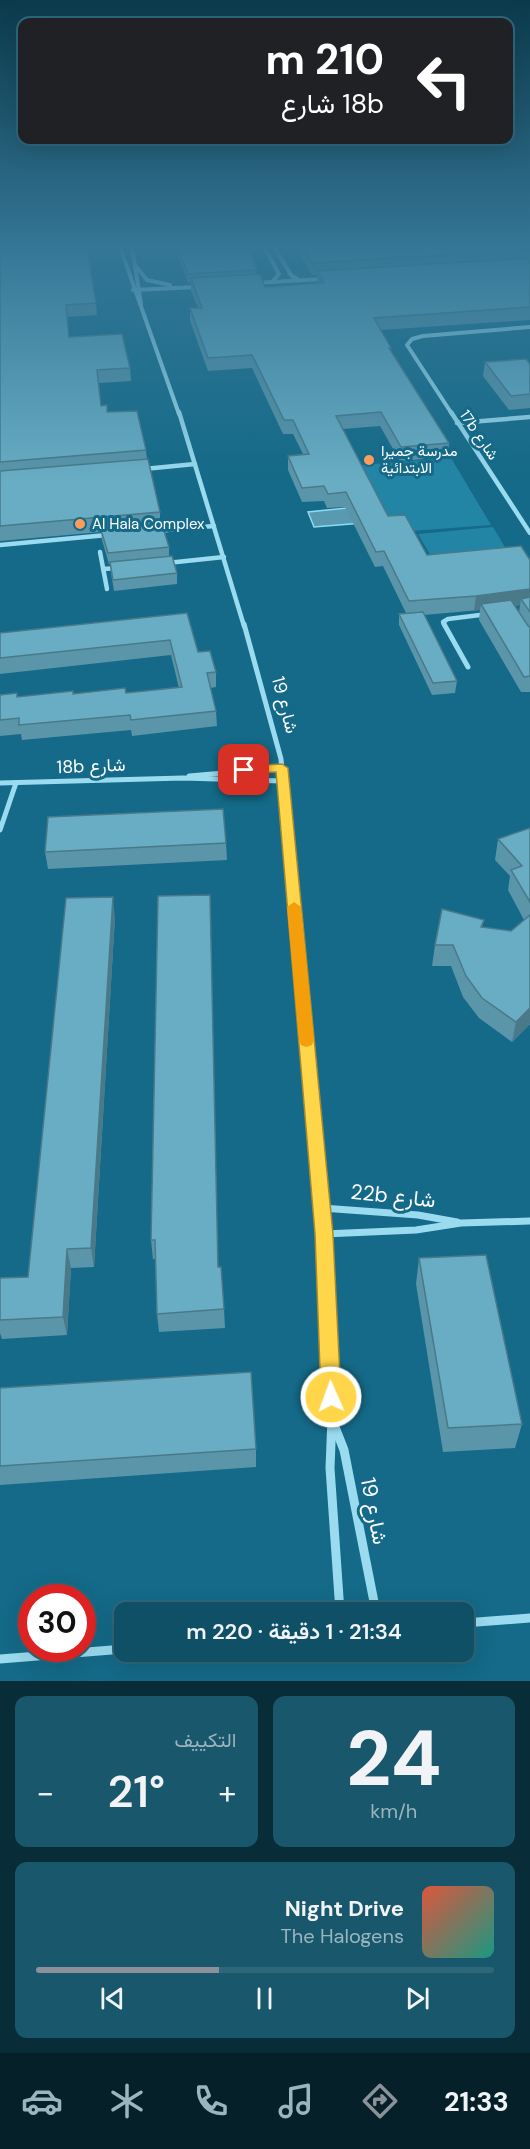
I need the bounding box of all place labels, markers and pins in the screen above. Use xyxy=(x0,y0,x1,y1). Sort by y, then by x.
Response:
place label: مدرسة جميرا الابتدائية xyxy=(381,441,457,478)
marker: مدرسة جميرا الابتدائية xyxy=(362,453,376,467)
place label: Al Hala Complex xyxy=(92,514,205,534)
marker: Al Hala Complex xyxy=(73,517,87,531)
pin xyxy=(218,744,269,795)

